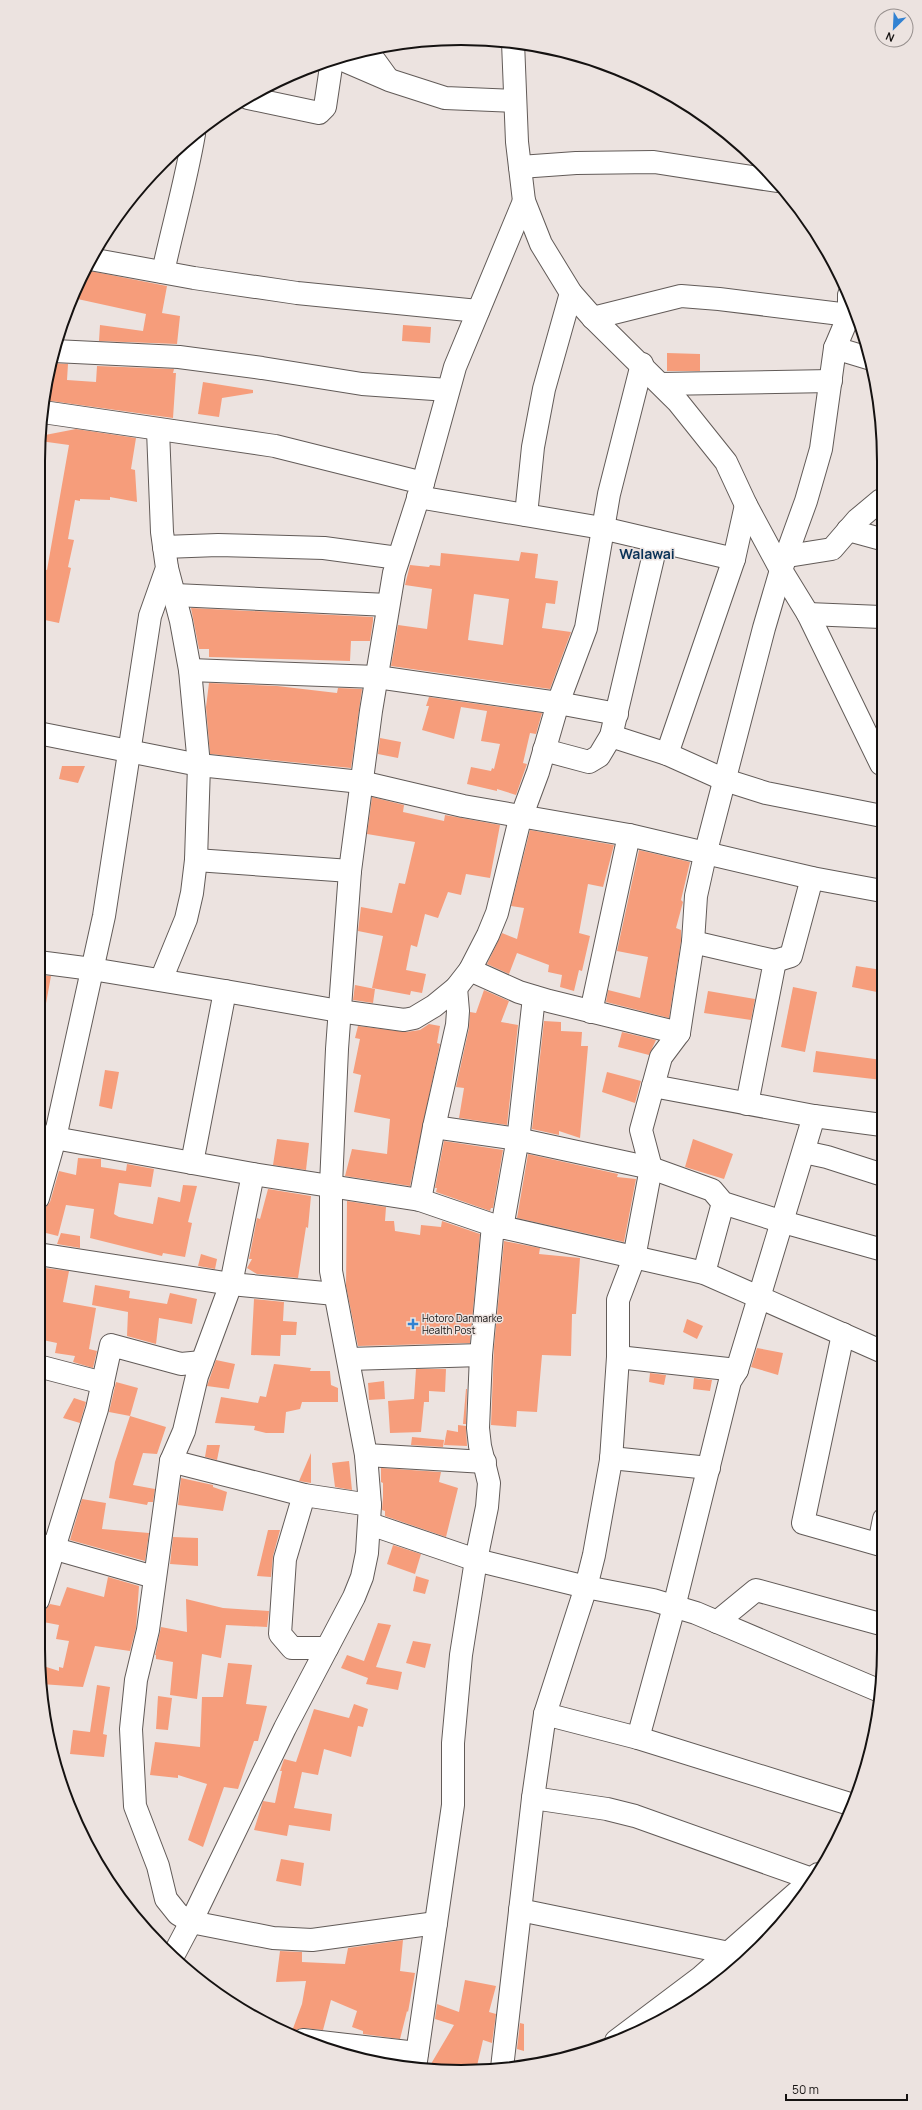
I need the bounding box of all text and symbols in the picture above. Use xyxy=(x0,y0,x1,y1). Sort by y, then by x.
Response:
north arrow xyxy=(874,8,914,48)
text: N xyxy=(883,29,896,46)
district label: Walawai xyxy=(619,544,675,563)
place label: Hotoro Danmarke Health Post xyxy=(422,1311,503,1337)
marker: Hotoro Danmarke Health Post xyxy=(407,1318,419,1330)
scale bar xyxy=(786,2076,907,2102)
text: 50 m xyxy=(792,2081,819,2098)

